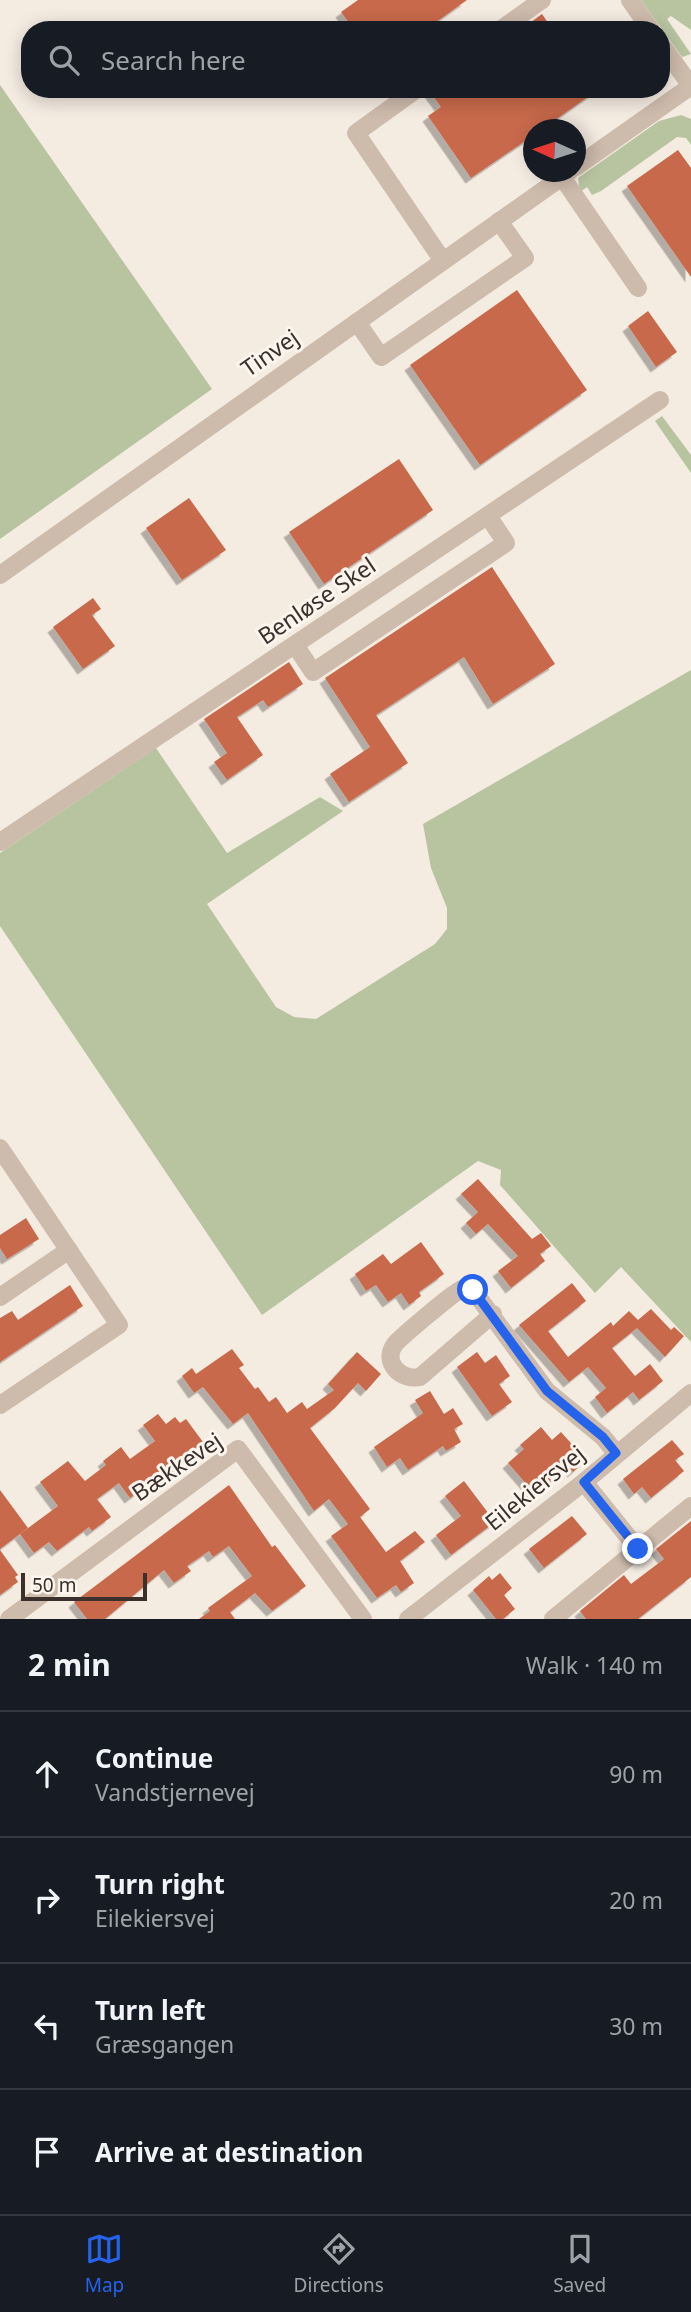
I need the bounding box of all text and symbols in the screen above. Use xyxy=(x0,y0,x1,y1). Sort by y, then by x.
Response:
search box xyxy=(21,21,670,98)
icon: search xyxy=(45,41,83,79)
text: Search here xyxy=(101,42,246,78)
north arrow xyxy=(523,119,586,182)
street label: Tinvej xyxy=(234,321,305,384)
street label: Benløse Skel xyxy=(251,549,382,651)
route start xyxy=(457,1274,488,1305)
street label: Bækkevej xyxy=(125,1424,228,1508)
street label: Eilekiersvej xyxy=(478,1437,591,1537)
route end xyxy=(622,1533,653,1564)
scale bar xyxy=(21,1570,147,1602)
text: 50 m xyxy=(32,1572,76,1598)
text: 2 min xyxy=(28,1644,111,1685)
text: Walk · 140 m xyxy=(526,1649,663,1681)
text: Continue xyxy=(95,1740,213,1776)
icon: ahead xyxy=(28,1755,66,1793)
text: 90 m xyxy=(609,1758,663,1790)
text: Vandstjernevej xyxy=(95,1776,255,1808)
text: Turn right xyxy=(95,1866,225,1902)
icon: right xyxy=(28,1881,66,1919)
text: 20 m xyxy=(609,1884,663,1916)
text: Eilekiersvej xyxy=(95,1902,215,1934)
text: Turn left xyxy=(95,1992,206,2028)
icon: left xyxy=(28,2007,66,2045)
text: 30 m xyxy=(609,2010,663,2042)
text: Græsgangen xyxy=(95,2028,234,2060)
icon: arrive xyxy=(28,2133,66,2171)
text: Arrive at destination xyxy=(95,2134,364,2170)
tab: Map xyxy=(85,2230,124,2298)
tab: Directions xyxy=(294,2230,384,2298)
tab: Saved xyxy=(553,2230,606,2298)

